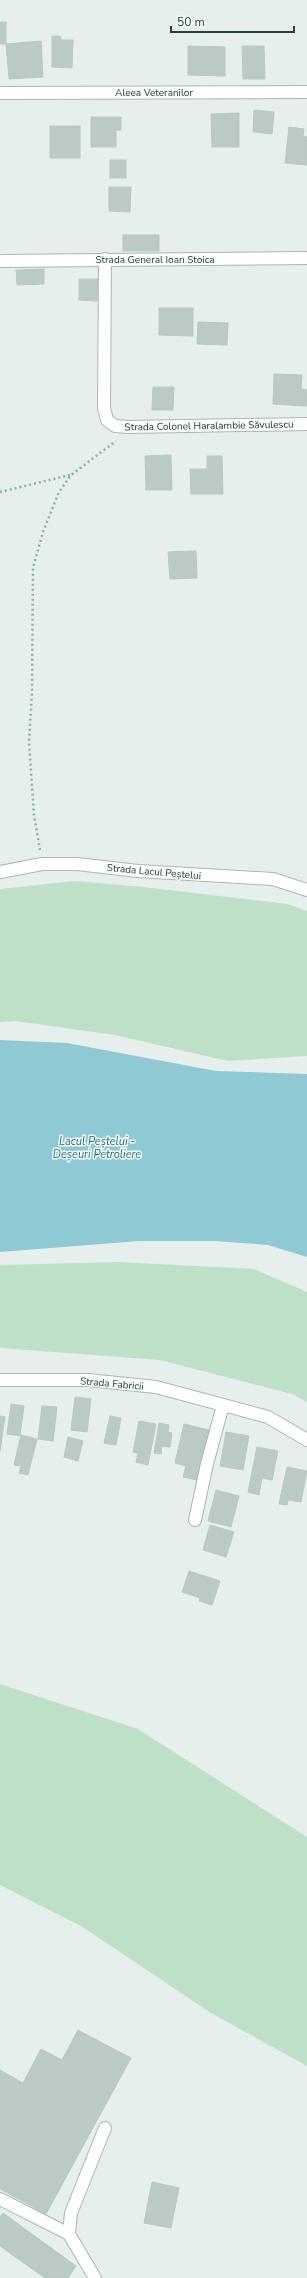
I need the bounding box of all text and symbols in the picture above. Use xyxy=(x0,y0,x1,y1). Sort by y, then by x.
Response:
scale bar xyxy=(171,8,294,34)
text: 50 m xyxy=(177,14,205,30)
street label: Aleea Veteranilor xyxy=(115,86,193,100)
street label: Strada General Ioan Stoica xyxy=(95,253,215,267)
street label: Strada Colonel Haralambie Săvulescu xyxy=(124,418,294,434)
street label: Strada Lacul Peștelui xyxy=(106,861,202,883)
water label: Lacul Peștelui - Deșeuri Petroliere xyxy=(53,1134,141,1162)
street label: Strada Fabricii xyxy=(80,1374,144,1394)

